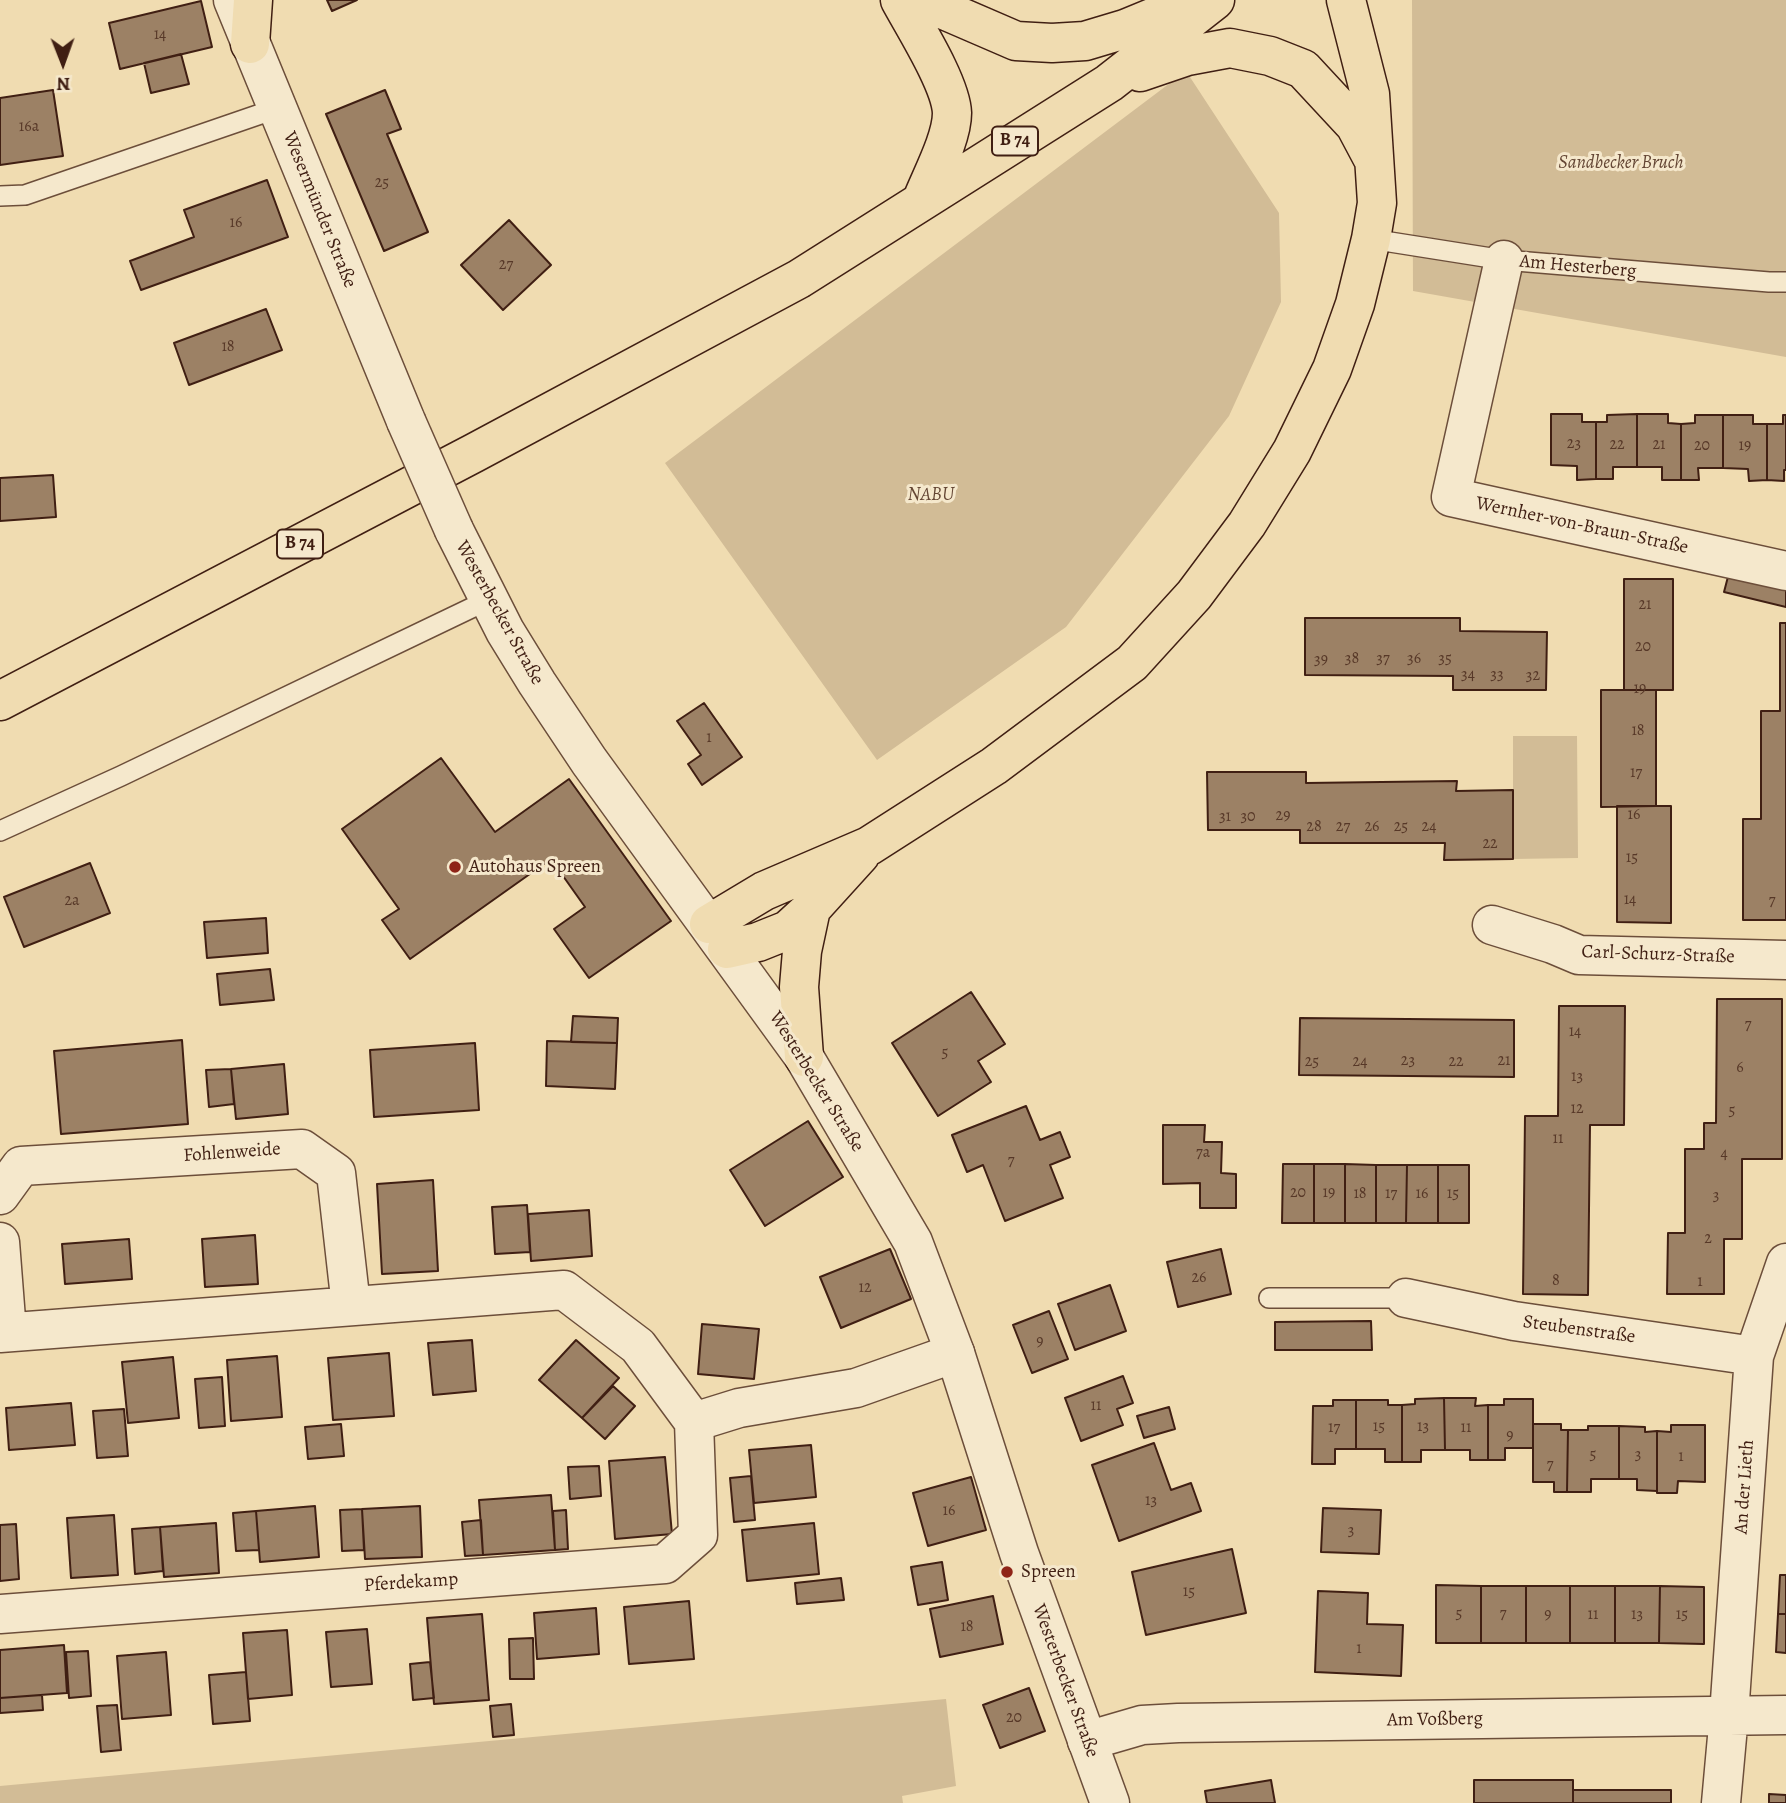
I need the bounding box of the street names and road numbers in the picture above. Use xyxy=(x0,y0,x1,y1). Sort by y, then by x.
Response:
road number: B 74 xyxy=(992,126,1038,156)
street label: Wesermünder Straße xyxy=(277,129,361,291)
street label: Am Hesterberg xyxy=(1519,251,1637,283)
street label: Wernher-von-Braun-Straße xyxy=(1474,492,1690,560)
road number: B 74 xyxy=(277,530,323,558)
street label: Westerbecker Straße xyxy=(450,537,548,689)
street label: Carl-Schurz-Straße xyxy=(1581,941,1735,969)
street label: Westerbecker Straße xyxy=(764,1008,868,1156)
street label: Fohlenweide xyxy=(183,1138,281,1168)
street label: Steubenstraße xyxy=(1521,1311,1637,1349)
street label: An der Lieth xyxy=(1730,1439,1760,1535)
street label: Pferdekamp xyxy=(363,1568,459,1598)
street label: Westerbecker Straße xyxy=(1027,1601,1103,1761)
street label: Am Voßberg xyxy=(1387,1708,1483,1732)

